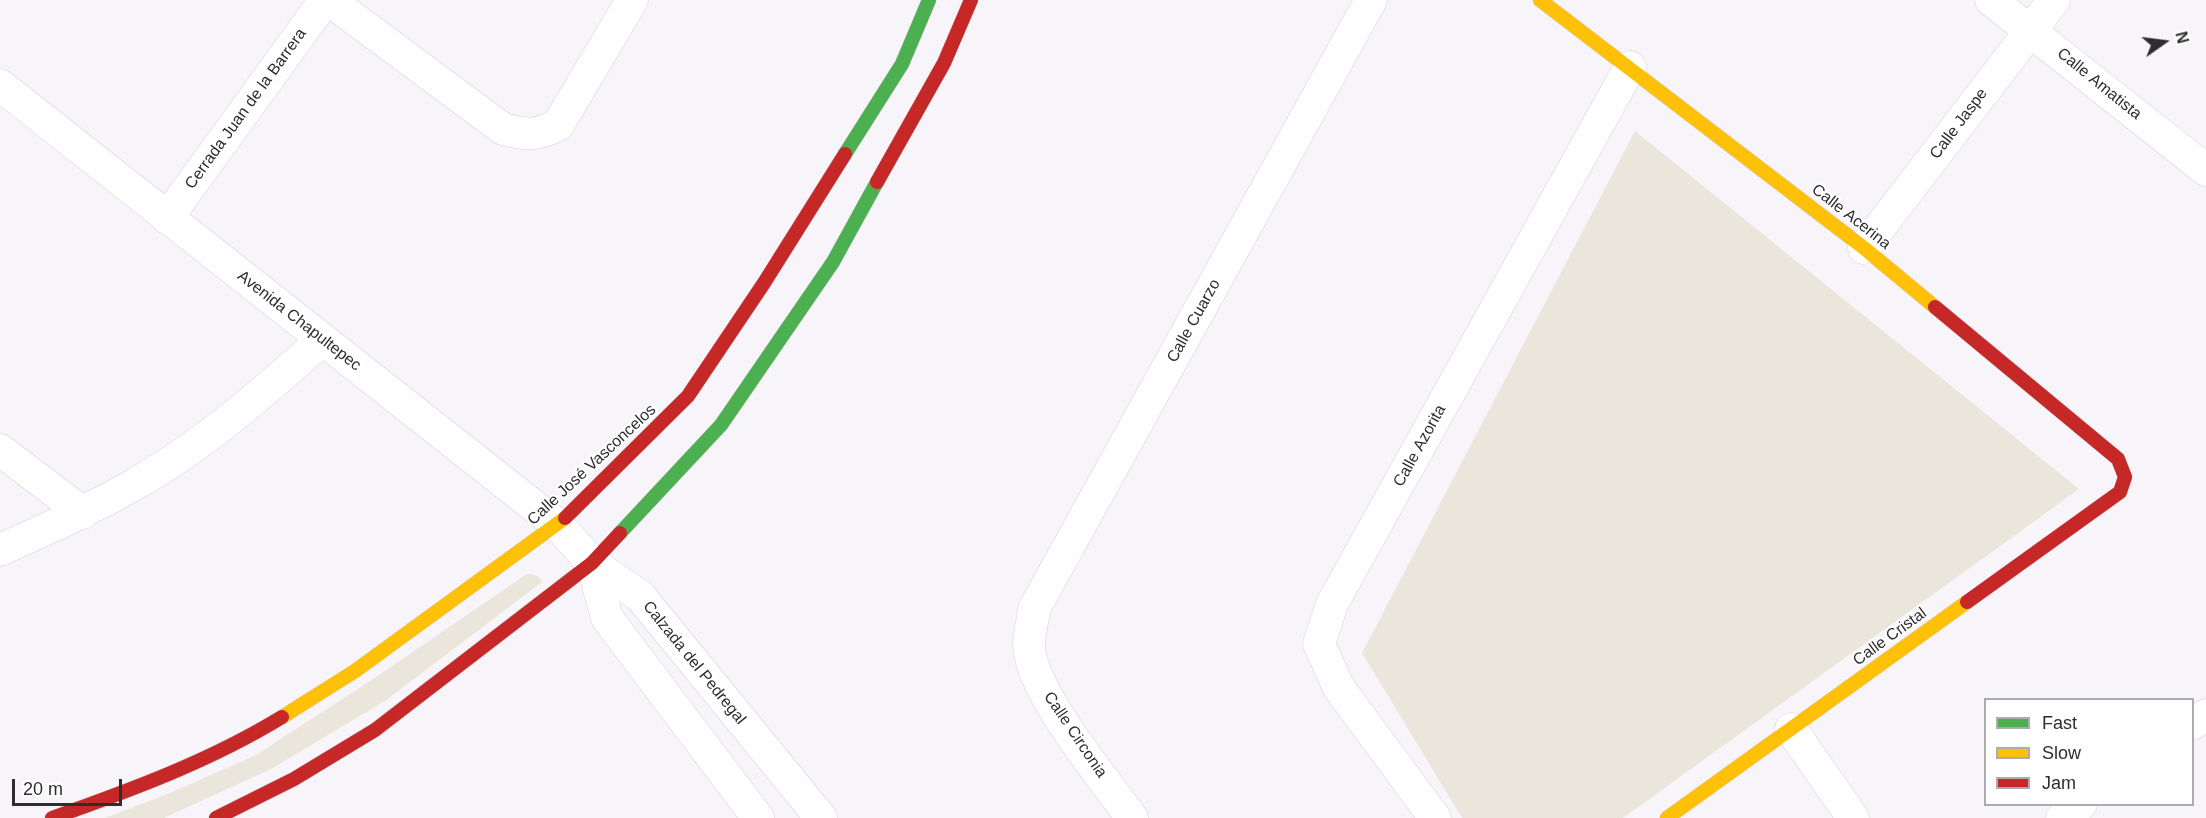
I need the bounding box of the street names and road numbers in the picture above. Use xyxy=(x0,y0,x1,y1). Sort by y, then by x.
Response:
street label: Cerrada Juan de la Barrera xyxy=(181,25,311,193)
street label: Calle Amatista xyxy=(2053,44,2145,124)
street label: Calle Jaspe xyxy=(1926,85,1992,163)
street label: Calle Acerina xyxy=(1808,180,1894,254)
street label: Avenida Chapultepec xyxy=(233,267,365,375)
street label: Calle Cuarzo xyxy=(1163,276,1225,366)
street label: Calle José Vasconcelos xyxy=(524,400,660,530)
street label: Calle Azorita xyxy=(1390,402,1450,490)
street label: Calzada del Pedregal xyxy=(638,598,750,728)
street label: Calle Cristal xyxy=(1849,604,1931,670)
street label: Calle Circonia xyxy=(1039,688,1111,782)

